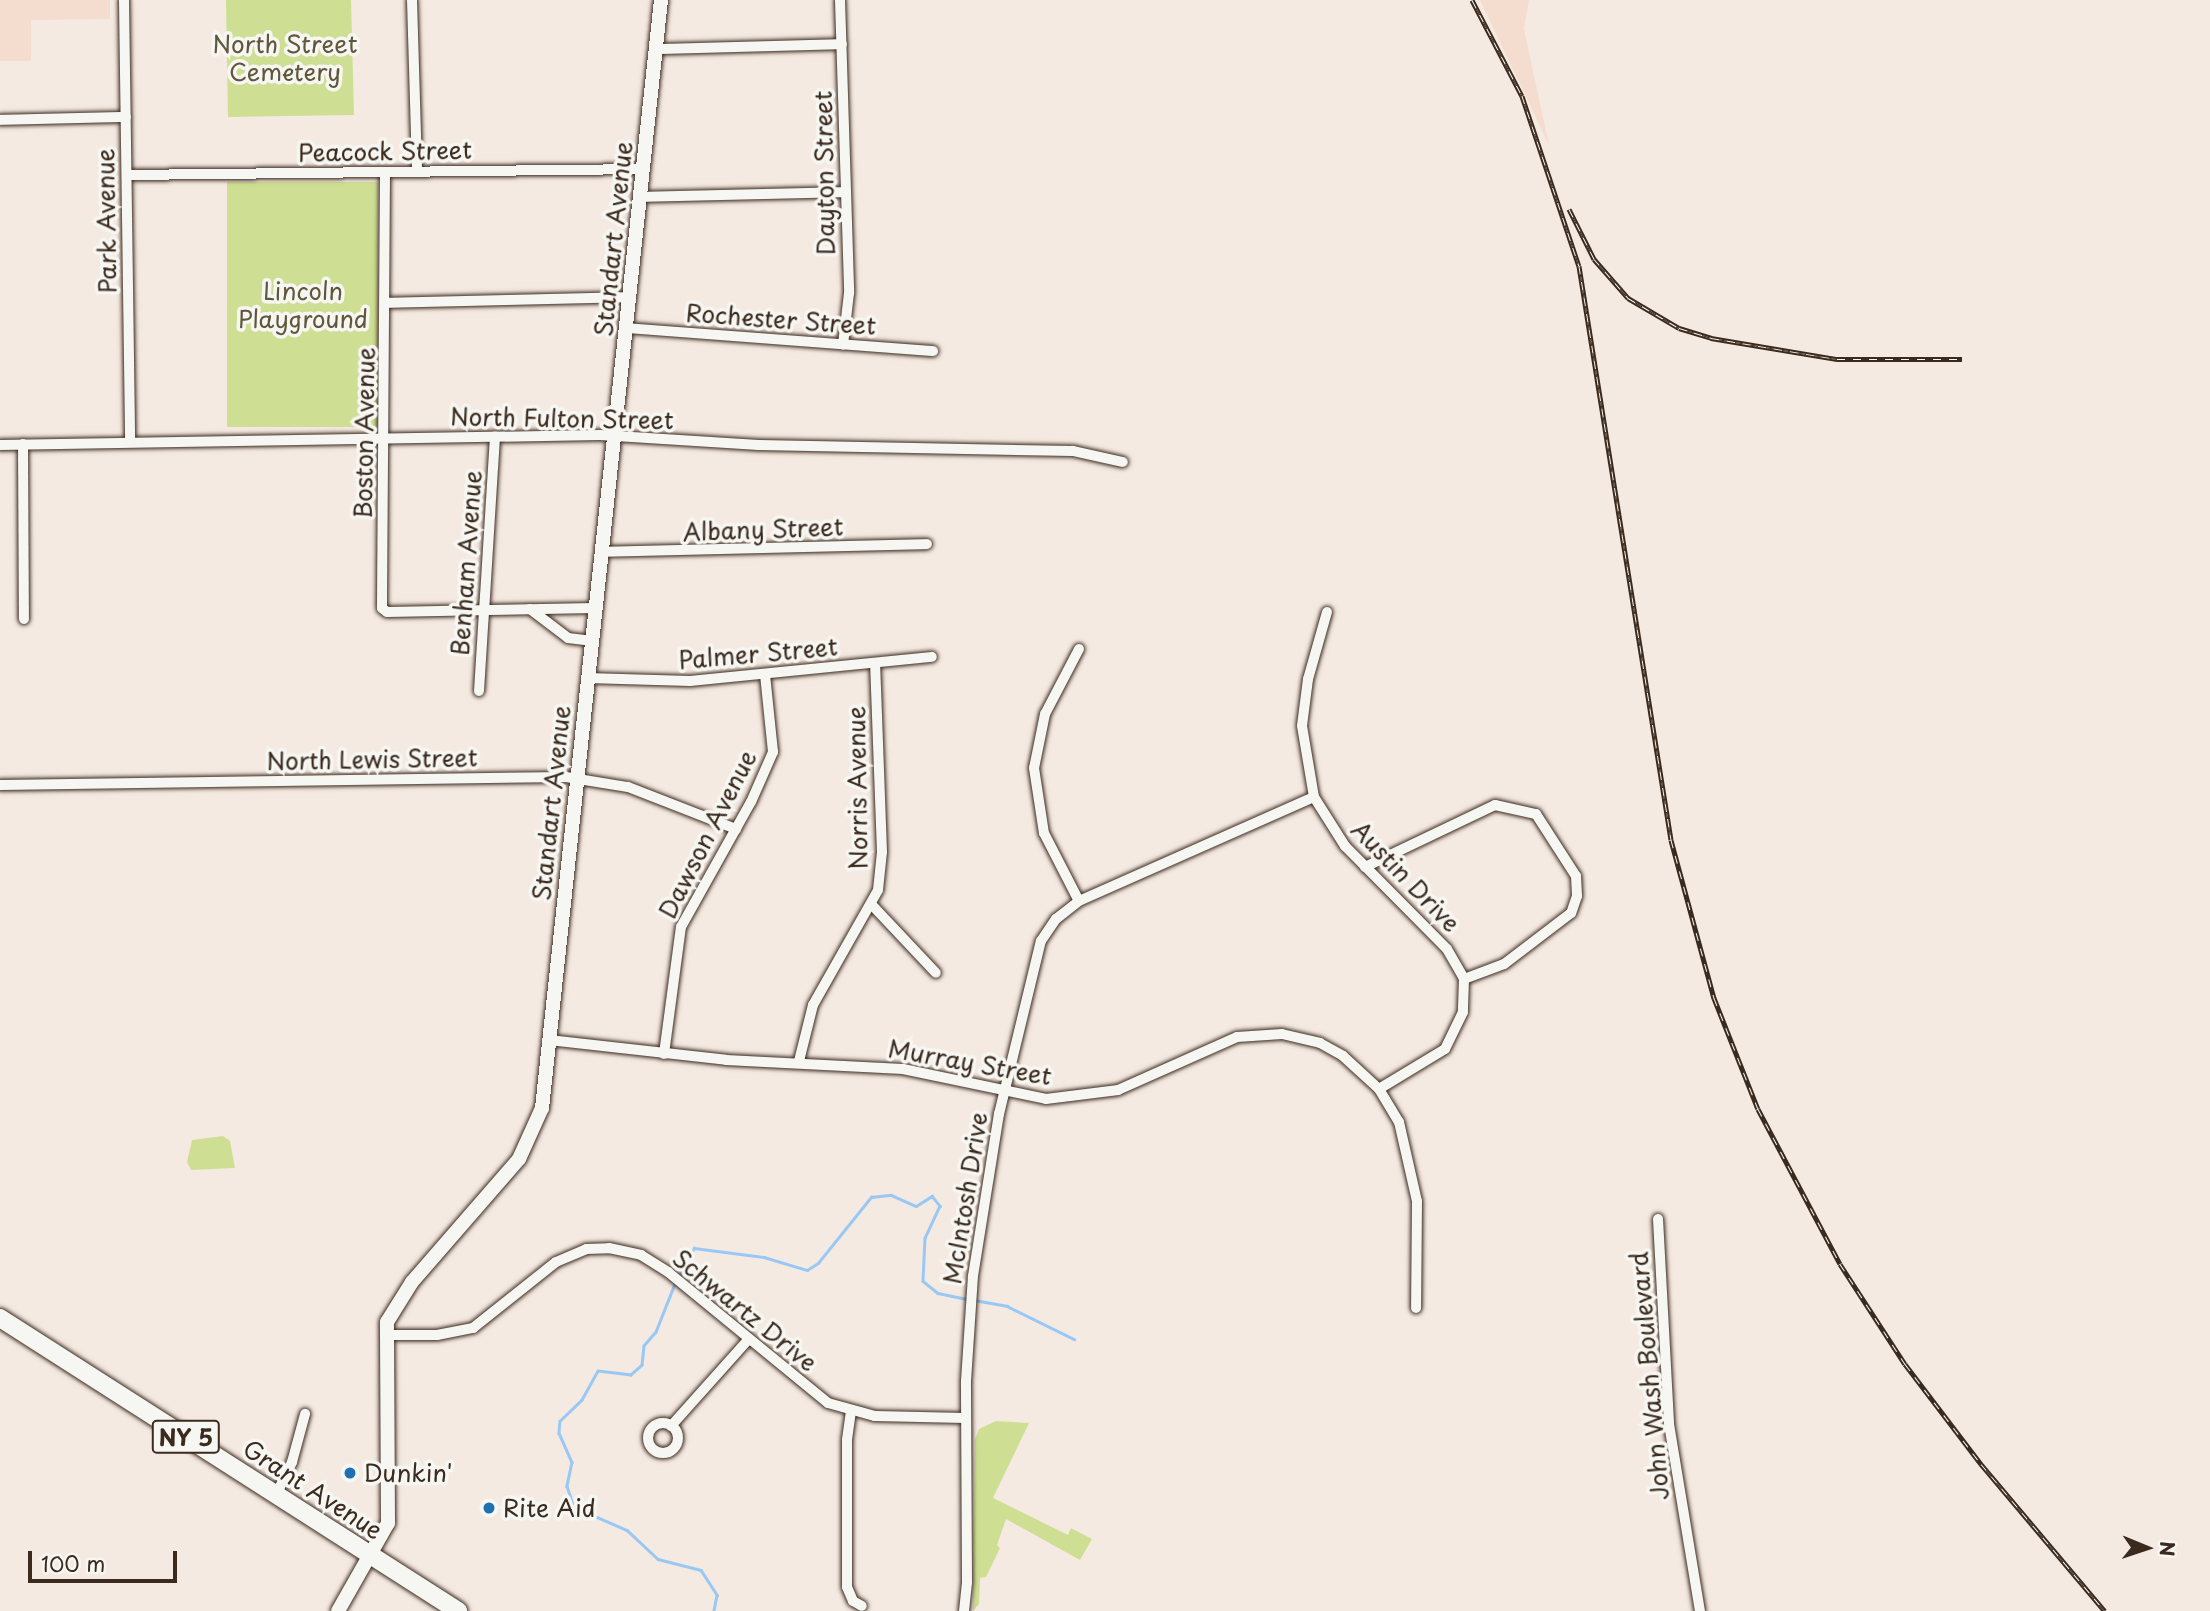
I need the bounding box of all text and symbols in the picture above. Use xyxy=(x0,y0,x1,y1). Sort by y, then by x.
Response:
park label: North Street Cemetery xyxy=(212,30,358,86)
street label: Dayton Street xyxy=(808,91,840,255)
street label: Peacock Street xyxy=(298,135,472,167)
street label: Standart Avenue xyxy=(589,141,637,337)
street label: Park Avenue xyxy=(90,149,122,293)
park label: Lincoln Playground xyxy=(238,277,368,333)
street label: Rochester Street xyxy=(684,298,878,340)
street label: Boston Avenue xyxy=(348,348,380,518)
street label: North Fulton Street xyxy=(449,402,675,434)
street label: Benham Avenue xyxy=(445,470,487,656)
street label: Albany Street xyxy=(682,512,844,546)
street label: Palmer Street xyxy=(677,632,839,674)
street label: Standart Avenue xyxy=(527,705,575,901)
street label: Norris Avenue xyxy=(841,707,873,869)
street label: North Lewis Street xyxy=(264,743,480,775)
street label: Dawson Avenue xyxy=(653,747,761,921)
street label: Austin Drive xyxy=(1346,814,1466,938)
street label: Murray Street xyxy=(886,1033,1054,1091)
street label: McIntosh Drive xyxy=(937,1109,993,1287)
street label: Schwartz Drive xyxy=(667,1243,823,1377)
street label: John Wash Boulevard xyxy=(1624,1251,1674,1501)
road number: NY 5 xyxy=(151,1418,221,1456)
street label: Grant Avenue xyxy=(239,1434,387,1544)
place label: Dunkin' xyxy=(364,1459,452,1487)
marker: Dunkin' xyxy=(342,1465,358,1481)
place label: Rite Aid xyxy=(503,1494,595,1522)
marker: Rite Aid xyxy=(481,1500,497,1516)
north arrow xyxy=(2112,1513,2182,1583)
scale bar xyxy=(32,1538,180,1582)
text: N xyxy=(2154,1541,2182,1557)
text: 100 m xyxy=(41,1547,105,1579)

